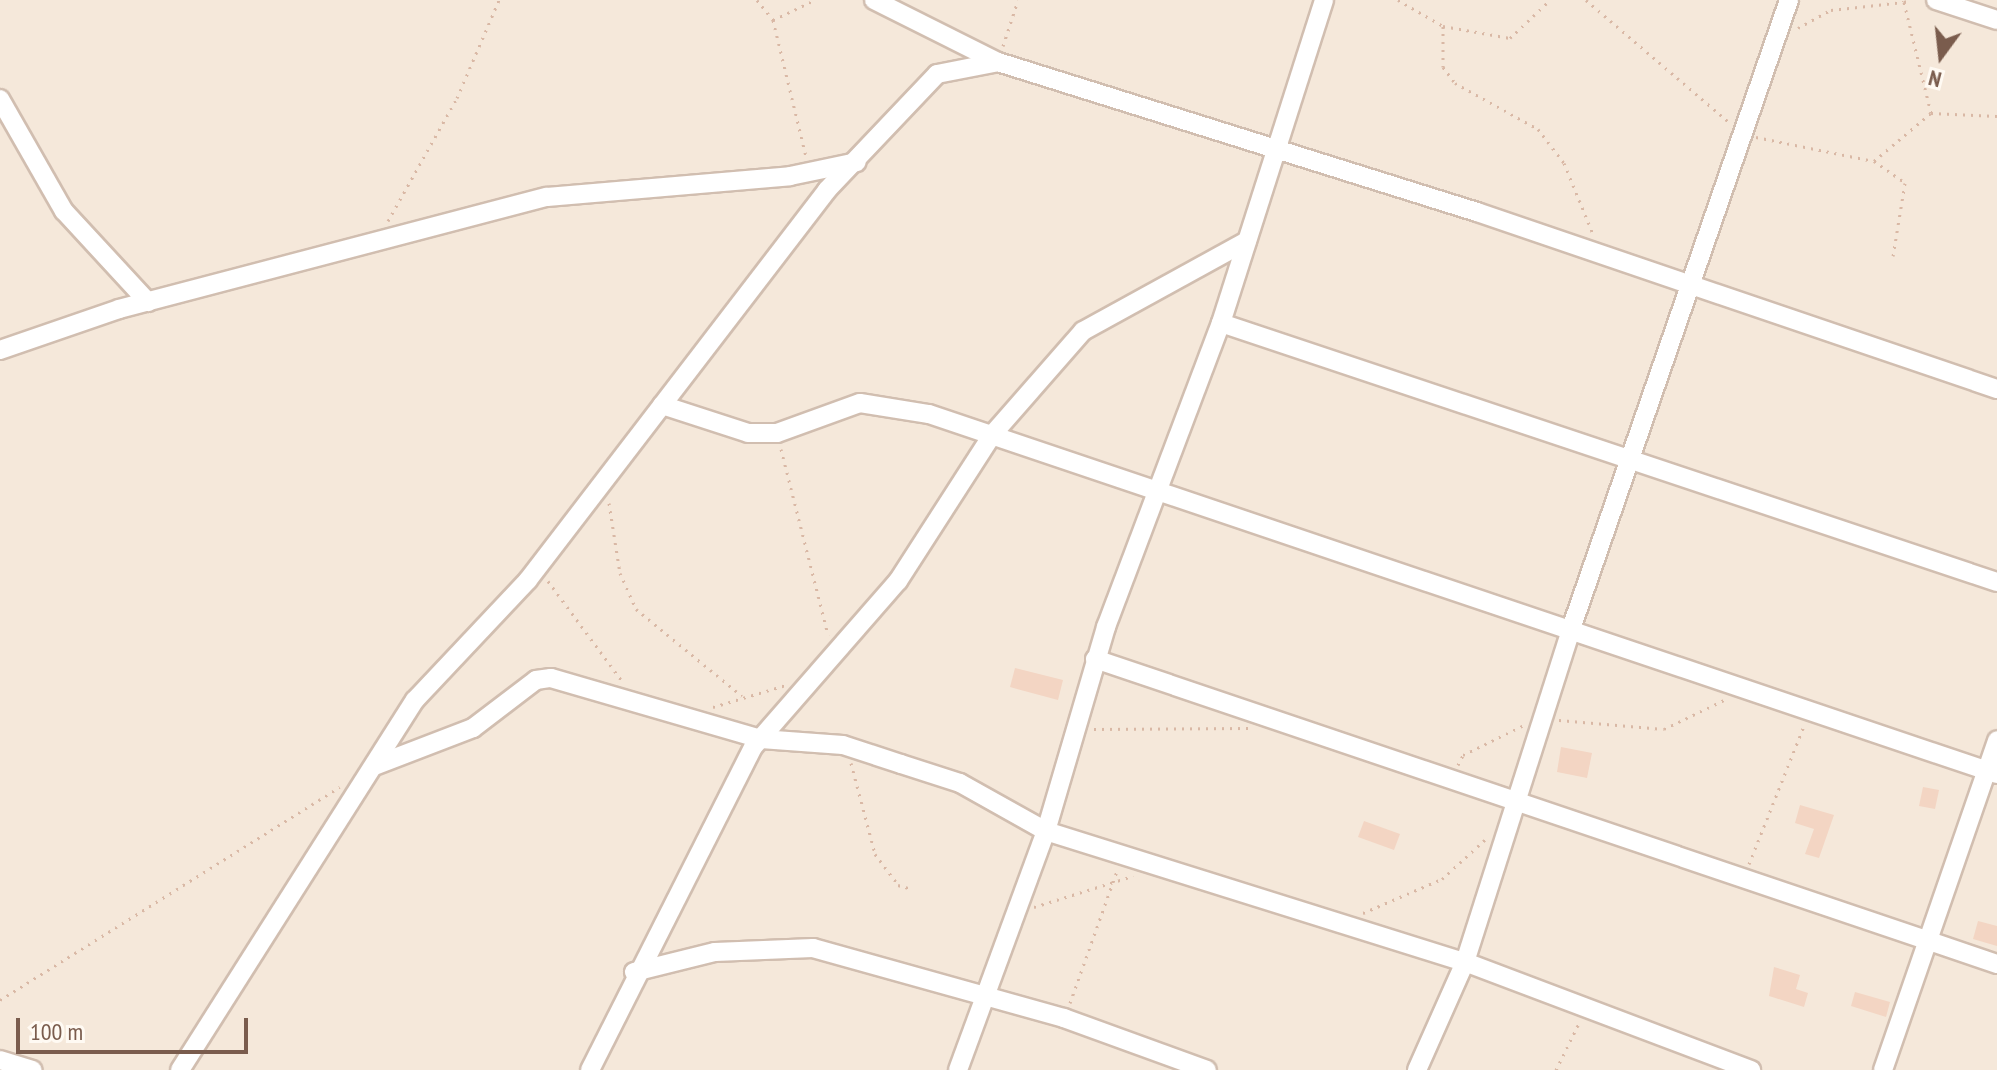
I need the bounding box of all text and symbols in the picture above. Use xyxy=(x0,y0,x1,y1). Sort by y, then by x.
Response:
north arrow xyxy=(1901,16,1981,96)
text: N xyxy=(1925,64,1944,94)
scale bar xyxy=(20,1002,252,1052)
text: 100 m xyxy=(30,1016,83,1047)

